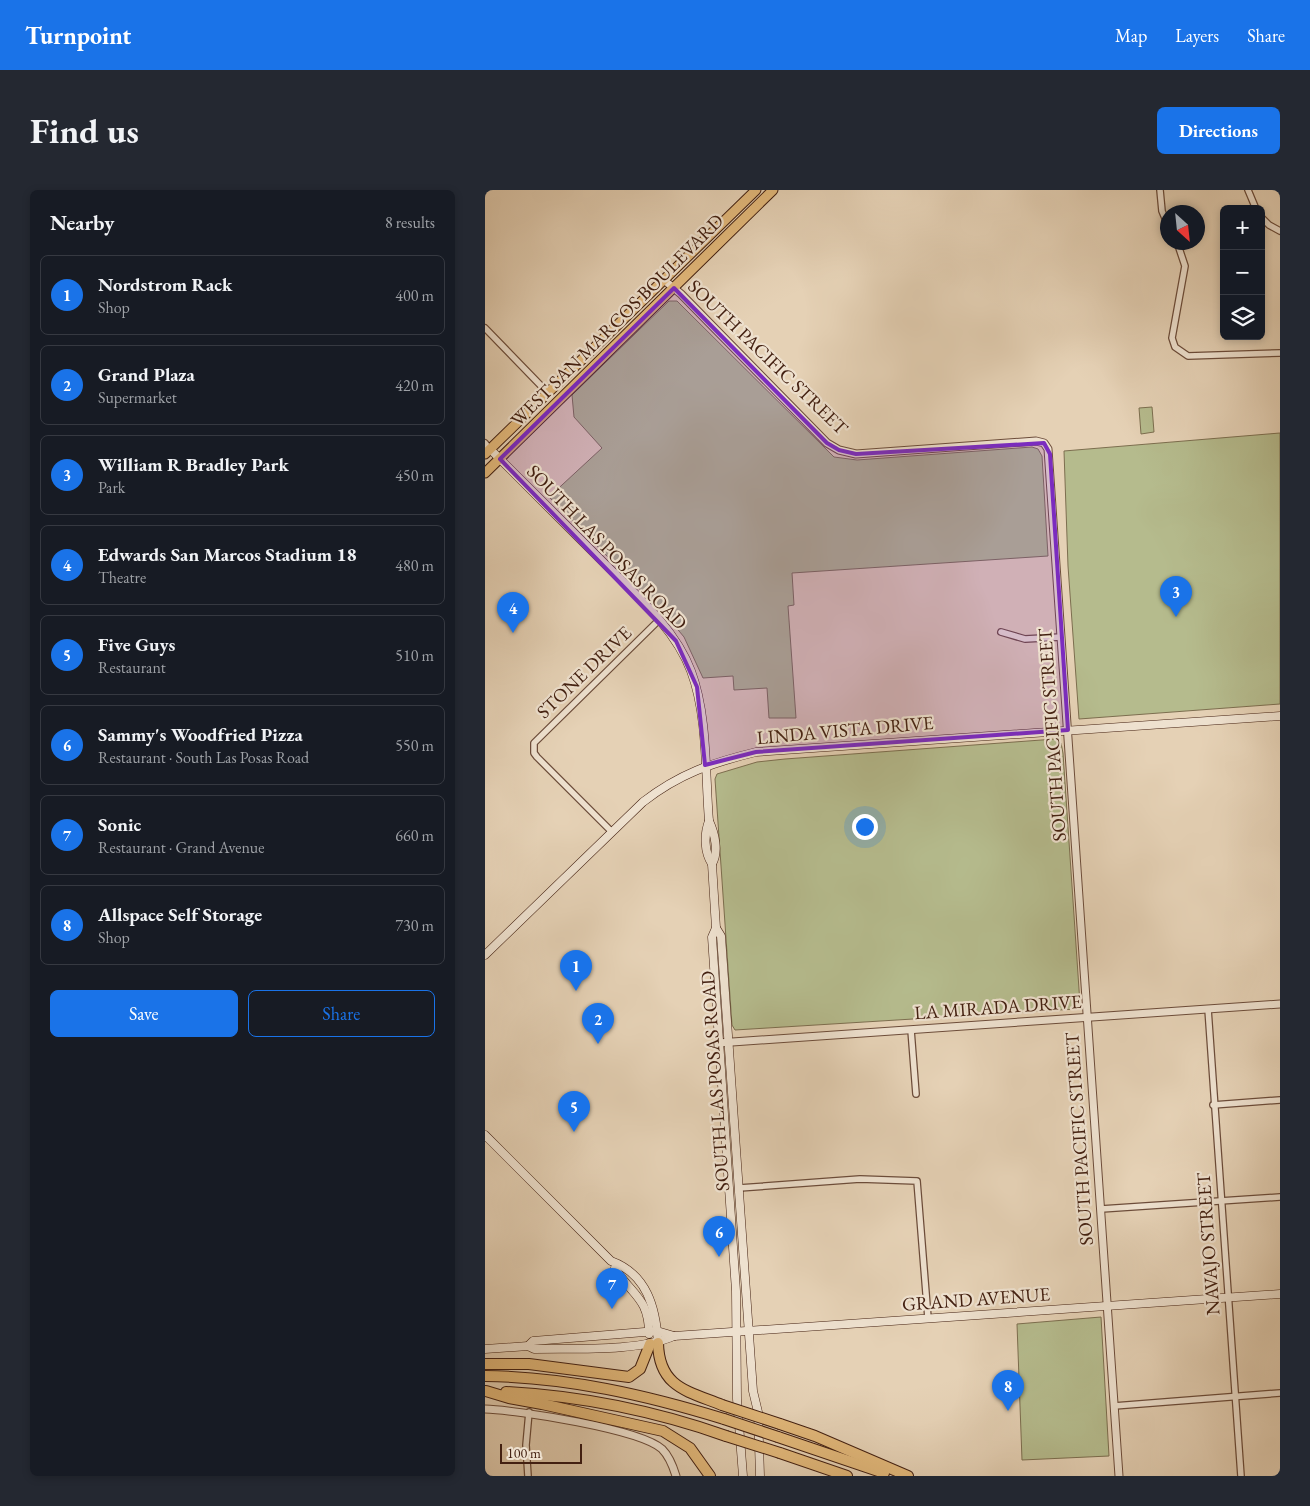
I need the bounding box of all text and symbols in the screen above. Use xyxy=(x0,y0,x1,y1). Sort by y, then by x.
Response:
text: Turnpoint xyxy=(25,20,131,51)
text: Map xyxy=(1115,24,1147,47)
text: Layers xyxy=(1175,24,1219,47)
text: Share xyxy=(1247,24,1285,47)
button: Directions xyxy=(1157,107,1280,154)
text: Find us xyxy=(30,108,139,153)
north arrow xyxy=(1160,205,1205,250)
map controls xyxy=(1220,205,1265,340)
button: + xyxy=(1220,205,1265,250)
street label: WEST SAN MARCOS BOULEVARD xyxy=(505,208,729,432)
text: Nearby xyxy=(50,209,114,236)
text: 8 results xyxy=(385,212,435,233)
button: − xyxy=(1220,250,1265,295)
text: Nordstrom Rack xyxy=(98,272,232,297)
street label: SOUTH PACIFIC STREET xyxy=(683,274,854,440)
text: 1 xyxy=(63,285,71,306)
text: 400 m xyxy=(395,285,434,306)
button: layers xyxy=(1220,295,1265,340)
text: Shop xyxy=(98,297,130,318)
text: Grand Plaza xyxy=(98,362,195,387)
text: 2 xyxy=(63,375,71,396)
text: 420 m xyxy=(395,375,434,396)
text: Supermarket xyxy=(98,387,177,408)
text: William R Bradley Park xyxy=(98,452,289,477)
street label: SOUTH LAS POSAS ROAD xyxy=(521,459,693,635)
text: 3 xyxy=(63,465,71,486)
text: 450 m xyxy=(395,465,434,486)
text: Park xyxy=(98,477,125,498)
text: Edwards San Marcos Stadium 18 xyxy=(98,542,357,567)
text: 4 xyxy=(63,555,71,576)
text: 480 m xyxy=(395,555,434,576)
text: Theatre xyxy=(98,567,146,588)
pin: 3 xyxy=(1160,576,1192,617)
pin: 4 xyxy=(497,592,529,633)
street label: STONE DRIVE xyxy=(531,620,637,724)
street label: SOUTH PACIFIC STREET xyxy=(1032,627,1072,842)
text: Five Guys xyxy=(98,632,175,657)
text: 5 xyxy=(63,645,71,666)
text: 510 m xyxy=(395,645,434,666)
text: Restaurant xyxy=(98,657,166,678)
street label: LINDA VISTA DRIVE xyxy=(756,710,935,750)
text: Sammy's Woodfried Pizza xyxy=(98,722,303,747)
text: 6 xyxy=(63,735,71,756)
text: 550 m xyxy=(395,735,434,756)
text: Restaurant · South Las Posas Road xyxy=(98,747,309,768)
text: Sonic xyxy=(98,812,141,837)
your location xyxy=(852,814,878,840)
text: 7 xyxy=(63,825,71,846)
text: 660 m xyxy=(395,825,434,846)
text: Restaurant · Grand Avenue xyxy=(98,837,265,858)
text: Allspace Self Storage xyxy=(98,902,262,927)
text: 8 xyxy=(63,915,71,936)
text: 730 m xyxy=(395,915,434,936)
text: Shop xyxy=(98,927,130,948)
pin: 1 xyxy=(560,950,592,991)
street label: SOUTH LAS POSAS ROAD xyxy=(695,970,735,1192)
street label: LA MIRADA DRIVE xyxy=(914,989,1083,1025)
button: Save xyxy=(50,990,238,1037)
button: Share xyxy=(248,990,435,1037)
pin: 2 xyxy=(582,1003,614,1044)
street label: SOUTH PACIFIC STREET xyxy=(1059,1031,1099,1246)
pin: 5 xyxy=(558,1091,590,1132)
street label: NAVAJO STREET xyxy=(1191,1172,1225,1316)
pin: 6 xyxy=(703,1216,735,1257)
pin: 7 xyxy=(596,1268,628,1309)
street label: GRAND AVENUE xyxy=(901,1281,1051,1317)
pin: 8 xyxy=(992,1370,1024,1411)
scale bar xyxy=(500,1441,583,1464)
text: 100 m xyxy=(507,1444,541,1462)

